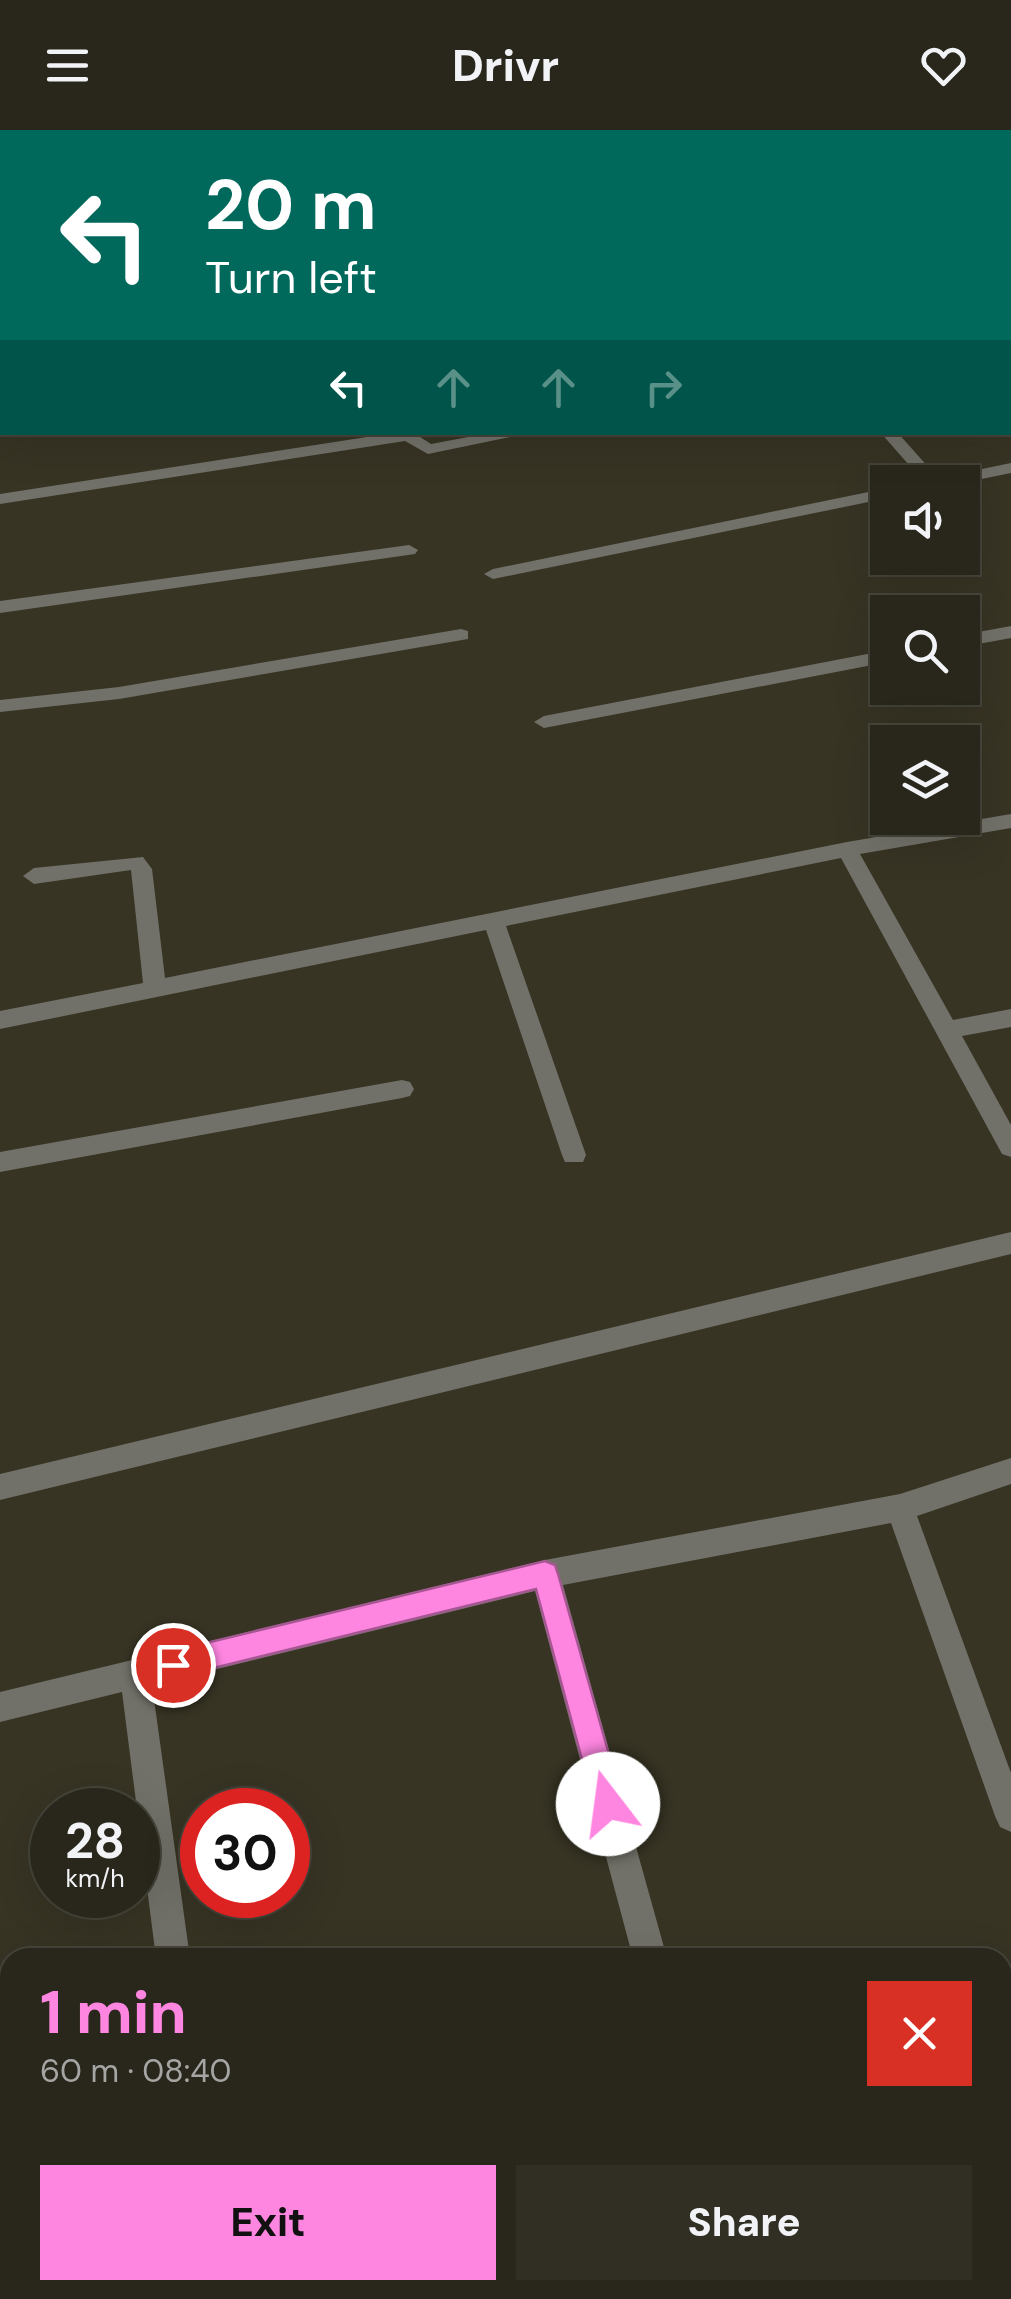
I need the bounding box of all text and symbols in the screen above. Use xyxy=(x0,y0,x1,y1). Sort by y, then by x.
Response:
text: Drivr xyxy=(452,36,559,95)
icon: menu xyxy=(40,38,95,93)
icon: heart xyxy=(916,38,971,93)
text: 20 m xyxy=(205,160,377,251)
icon: left xyxy=(40,170,170,300)
text: Turn left xyxy=(205,248,377,307)
icon: left xyxy=(321,360,376,415)
icon: ahead xyxy=(426,360,481,415)
icon: ahead xyxy=(531,360,586,415)
icon: right xyxy=(636,360,691,415)
map controls xyxy=(870,465,980,835)
button: sound xyxy=(870,465,980,575)
button: search xyxy=(870,595,980,705)
button: layers xyxy=(870,725,980,835)
pin xyxy=(131,1623,216,1708)
icon: arrive xyxy=(146,1638,201,1693)
position arrow xyxy=(556,1752,660,1856)
speed limit sign: 30 xyxy=(180,1788,310,1918)
text: 28 xyxy=(65,1808,125,1874)
text: km/h xyxy=(65,1862,125,1895)
text: 1 min xyxy=(40,1973,187,2052)
button: close xyxy=(867,1981,972,2086)
text: 60 m · 08:40 xyxy=(40,2050,232,2092)
button: Exit xyxy=(40,2165,496,2280)
button: Share xyxy=(516,2165,972,2280)

